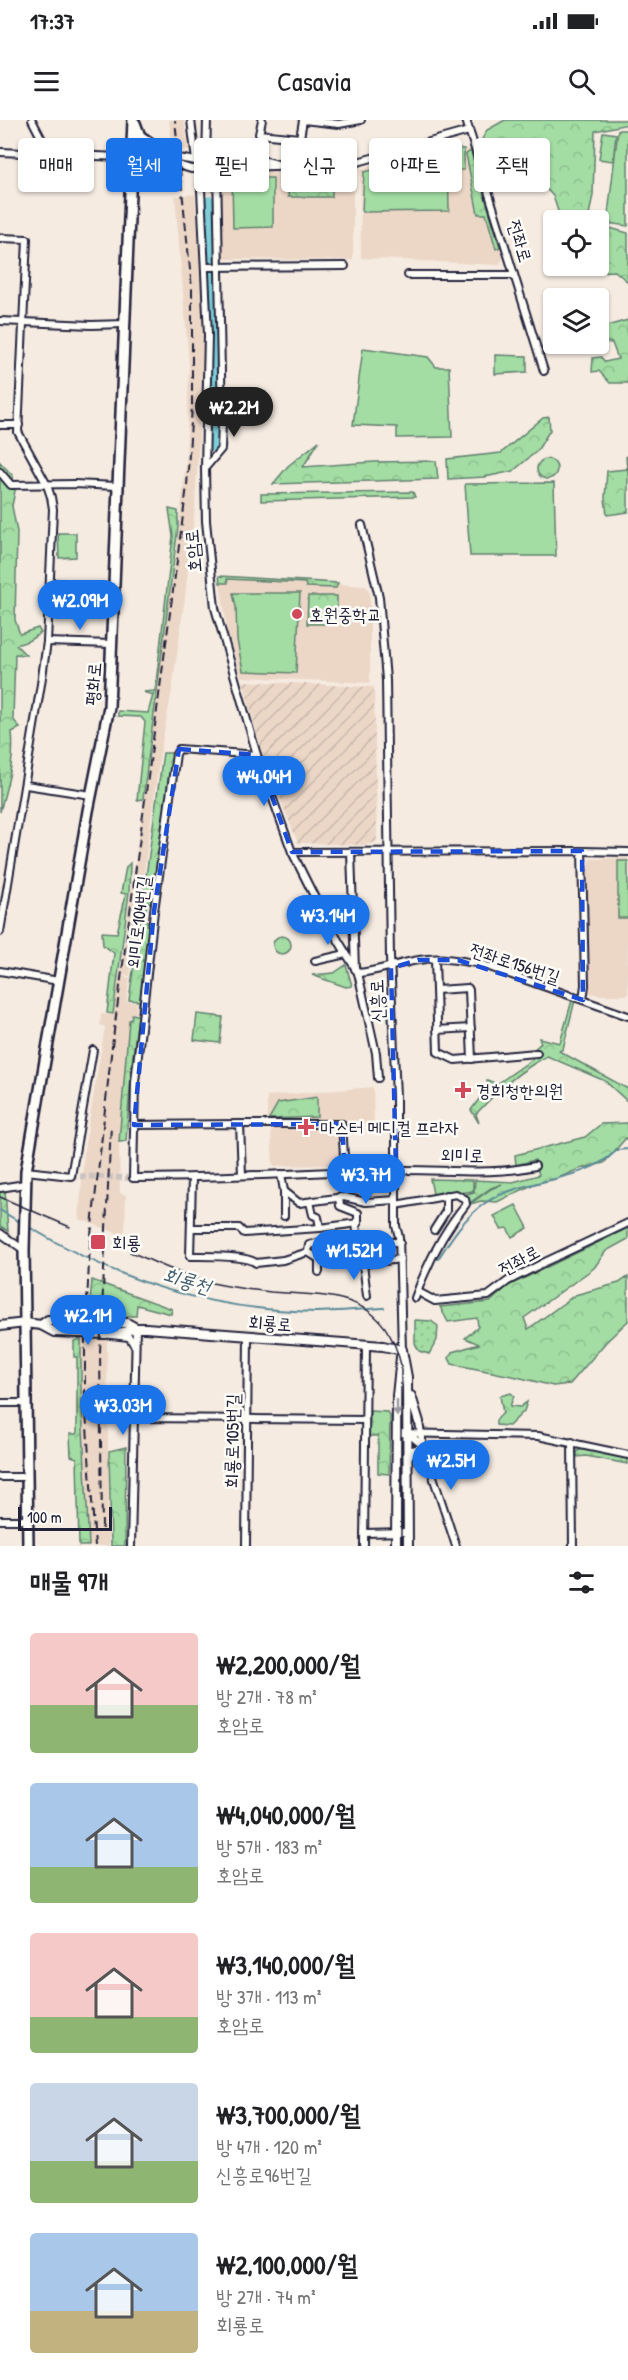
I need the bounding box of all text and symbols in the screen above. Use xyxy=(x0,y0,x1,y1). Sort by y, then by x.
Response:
text: 17:37 xyxy=(30,6,75,36)
text: Casavia xyxy=(277,63,351,99)
icon: menu xyxy=(30,65,63,98)
icon: search xyxy=(565,65,598,98)
chip: 매매 xyxy=(18,138,94,192)
chip: 월세 xyxy=(106,138,182,192)
chip: 필터 xyxy=(194,138,269,192)
chip: 신규 xyxy=(281,138,357,192)
chip: 아파트 xyxy=(369,138,462,192)
chip: 주택 xyxy=(474,138,550,192)
map controls xyxy=(543,210,609,354)
button: locate xyxy=(543,210,609,276)
street label: 전좌로 xyxy=(502,217,538,265)
button: layers xyxy=(543,288,609,354)
pin: ₩2.2M xyxy=(192,387,276,438)
text: ₩2.2M xyxy=(209,393,259,420)
street label: 호암로 xyxy=(179,528,207,574)
pin: ₩2.09M xyxy=(31,580,129,631)
text: ₩2.09M xyxy=(52,586,108,613)
place label: 호원중학교 xyxy=(309,602,381,627)
marker: 호원중학교 xyxy=(290,607,304,621)
street label: 평화로 xyxy=(79,661,107,707)
pin: ₩4.04M xyxy=(215,756,313,807)
text: ₩4.04M xyxy=(236,762,292,789)
street label: 외미로104번길 xyxy=(120,873,156,970)
pin: ₩3.14M xyxy=(279,895,377,946)
text: ₩3.14M xyxy=(301,901,355,928)
street label: 전좌로156번길 xyxy=(467,937,564,990)
street label: 신흥로 xyxy=(364,979,390,1023)
place label: 경희청한의원 xyxy=(476,1078,563,1103)
marker: 경희청한의원 xyxy=(454,1081,472,1099)
place label: 마스터 메디컬 프라자 xyxy=(320,1115,459,1140)
marker: 마스터 메디컬 프라자 xyxy=(297,1118,315,1136)
street label: 외미로 xyxy=(440,1142,484,1168)
pin: ₩3.7M xyxy=(324,1154,408,1205)
text: ₩3.7M xyxy=(341,1160,391,1187)
place label: 회룡 xyxy=(112,1230,141,1255)
pin: ₩1.52M xyxy=(305,1230,403,1281)
marker: 회룡 xyxy=(89,1233,107,1251)
text: ₩1.52M xyxy=(326,1236,382,1263)
street label: 전좌로 xyxy=(494,1239,544,1281)
water label: 회룡천 xyxy=(160,1260,216,1300)
pin: ₩2.1M xyxy=(46,1295,130,1346)
text: ₩2.1M xyxy=(64,1301,112,1328)
street label: 회룡로 xyxy=(247,1309,293,1337)
pin: ₩3.03M xyxy=(74,1385,172,1436)
text: ₩3.03M xyxy=(94,1391,152,1418)
street label: 회룡로105번길 xyxy=(219,1393,245,1489)
one-way arrow xyxy=(392,1399,402,1418)
pin: ₩2.5M xyxy=(409,1440,493,1491)
text: ₩2.5M xyxy=(427,1446,475,1473)
scale bar xyxy=(18,1504,112,1532)
text: 100 m xyxy=(27,1506,62,1528)
text: 매물 9개 xyxy=(30,1564,108,1599)
icon: filters xyxy=(565,1566,598,1599)
text: ₩2,200,000/월 xyxy=(216,1647,360,1682)
icon: home xyxy=(78,1657,150,1729)
text: 방 2개 · 78 m² xyxy=(216,1683,317,1710)
text: 호암로 xyxy=(216,1711,264,1738)
text: ₩4,040,000/월 xyxy=(216,1797,356,1832)
icon: home xyxy=(78,1807,150,1879)
text: 방 5개 · 183 m² xyxy=(216,1833,322,1860)
text: 호암로 xyxy=(216,1861,264,1888)
text: ₩3,140,000/월 xyxy=(216,1947,355,1982)
icon: home xyxy=(78,1957,150,2029)
text: 방 3개 · 113 m² xyxy=(216,1983,321,2010)
text: 호암로 xyxy=(216,2011,264,2038)
text: ₩3,700,000/월 xyxy=(216,2097,361,2132)
icon: home xyxy=(78,2107,150,2179)
text: 방 4개 · 120 m² xyxy=(216,2133,322,2160)
text: 신흥로96번길 xyxy=(216,2161,312,2188)
text: ₩2,100,000/월 xyxy=(216,2247,358,2282)
icon: home xyxy=(78,2257,150,2329)
text: 방 2개 · 74 m² xyxy=(216,2283,316,2310)
text: 회룡로 xyxy=(216,2311,264,2338)

